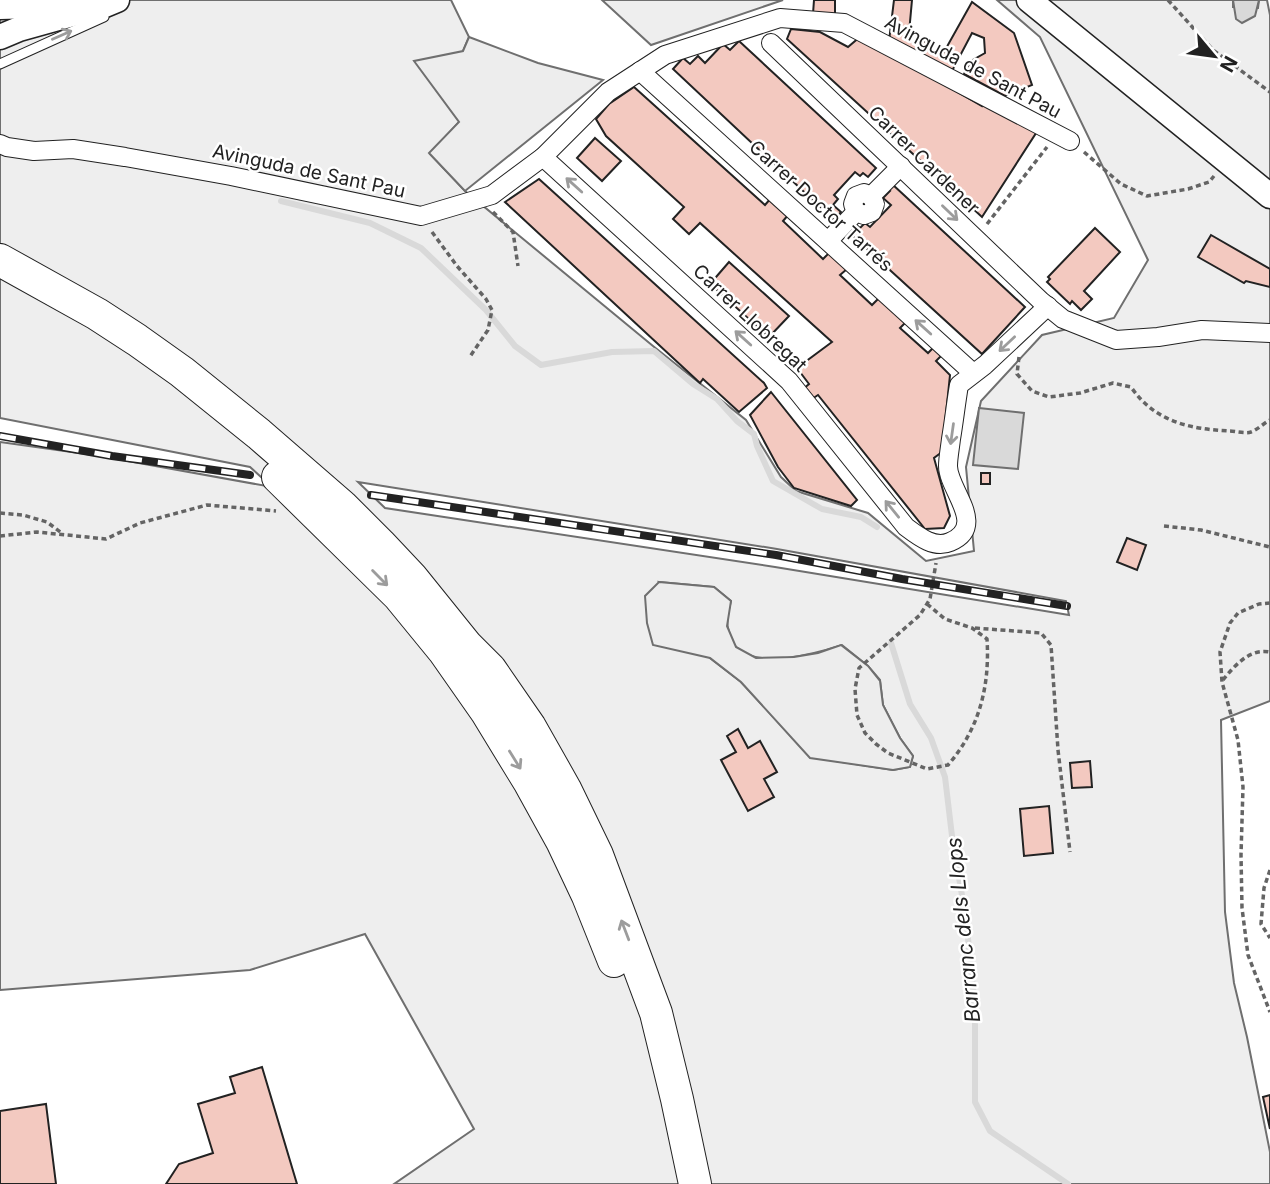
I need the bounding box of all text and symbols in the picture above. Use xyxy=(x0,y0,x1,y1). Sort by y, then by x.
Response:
street label: Avinguda de Sant Pau xyxy=(881,11,1065,123)
north arrow xyxy=(1179,21,1249,91)
one-way arrow xyxy=(51,28,72,41)
text: N xyxy=(1215,52,1242,76)
street label: Carrer Cardener xyxy=(864,101,984,219)
street label: Carrer Doctor Tarrés xyxy=(744,135,898,277)
street label: Avinguda de Sant Pau xyxy=(210,139,408,203)
one-way arrow xyxy=(566,178,584,194)
one-way arrow xyxy=(941,205,958,222)
street label: Carrer Llobregat xyxy=(688,259,812,377)
one-way arrow xyxy=(915,318,932,335)
one-way arrow xyxy=(735,330,752,347)
one-way arrow xyxy=(999,336,1016,353)
one-way arrow xyxy=(945,422,958,445)
one-way arrow xyxy=(884,501,900,519)
one-way arrow xyxy=(372,569,389,586)
one-way arrow xyxy=(509,750,523,770)
water label: Barranc dels Llops xyxy=(941,836,985,1024)
one-way arrow xyxy=(617,919,630,941)

